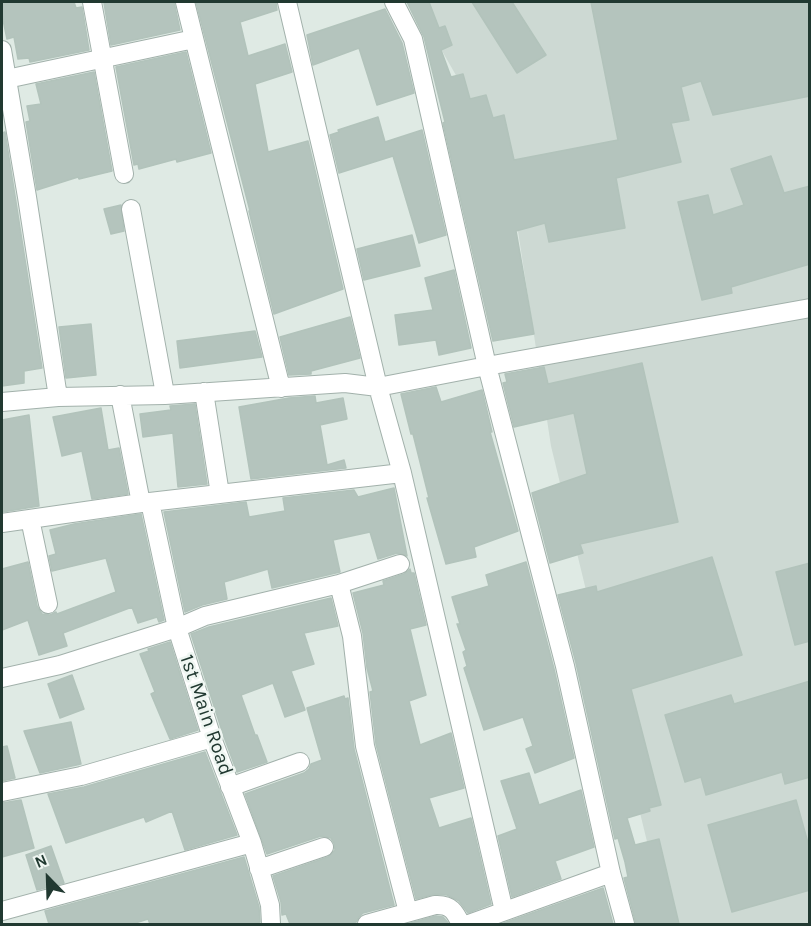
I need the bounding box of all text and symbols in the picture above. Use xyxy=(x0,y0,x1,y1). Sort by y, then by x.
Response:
street label: 1st Main Road xyxy=(174,651,238,779)
north arrow xyxy=(18,848,78,908)
text: N xyxy=(32,850,50,872)

